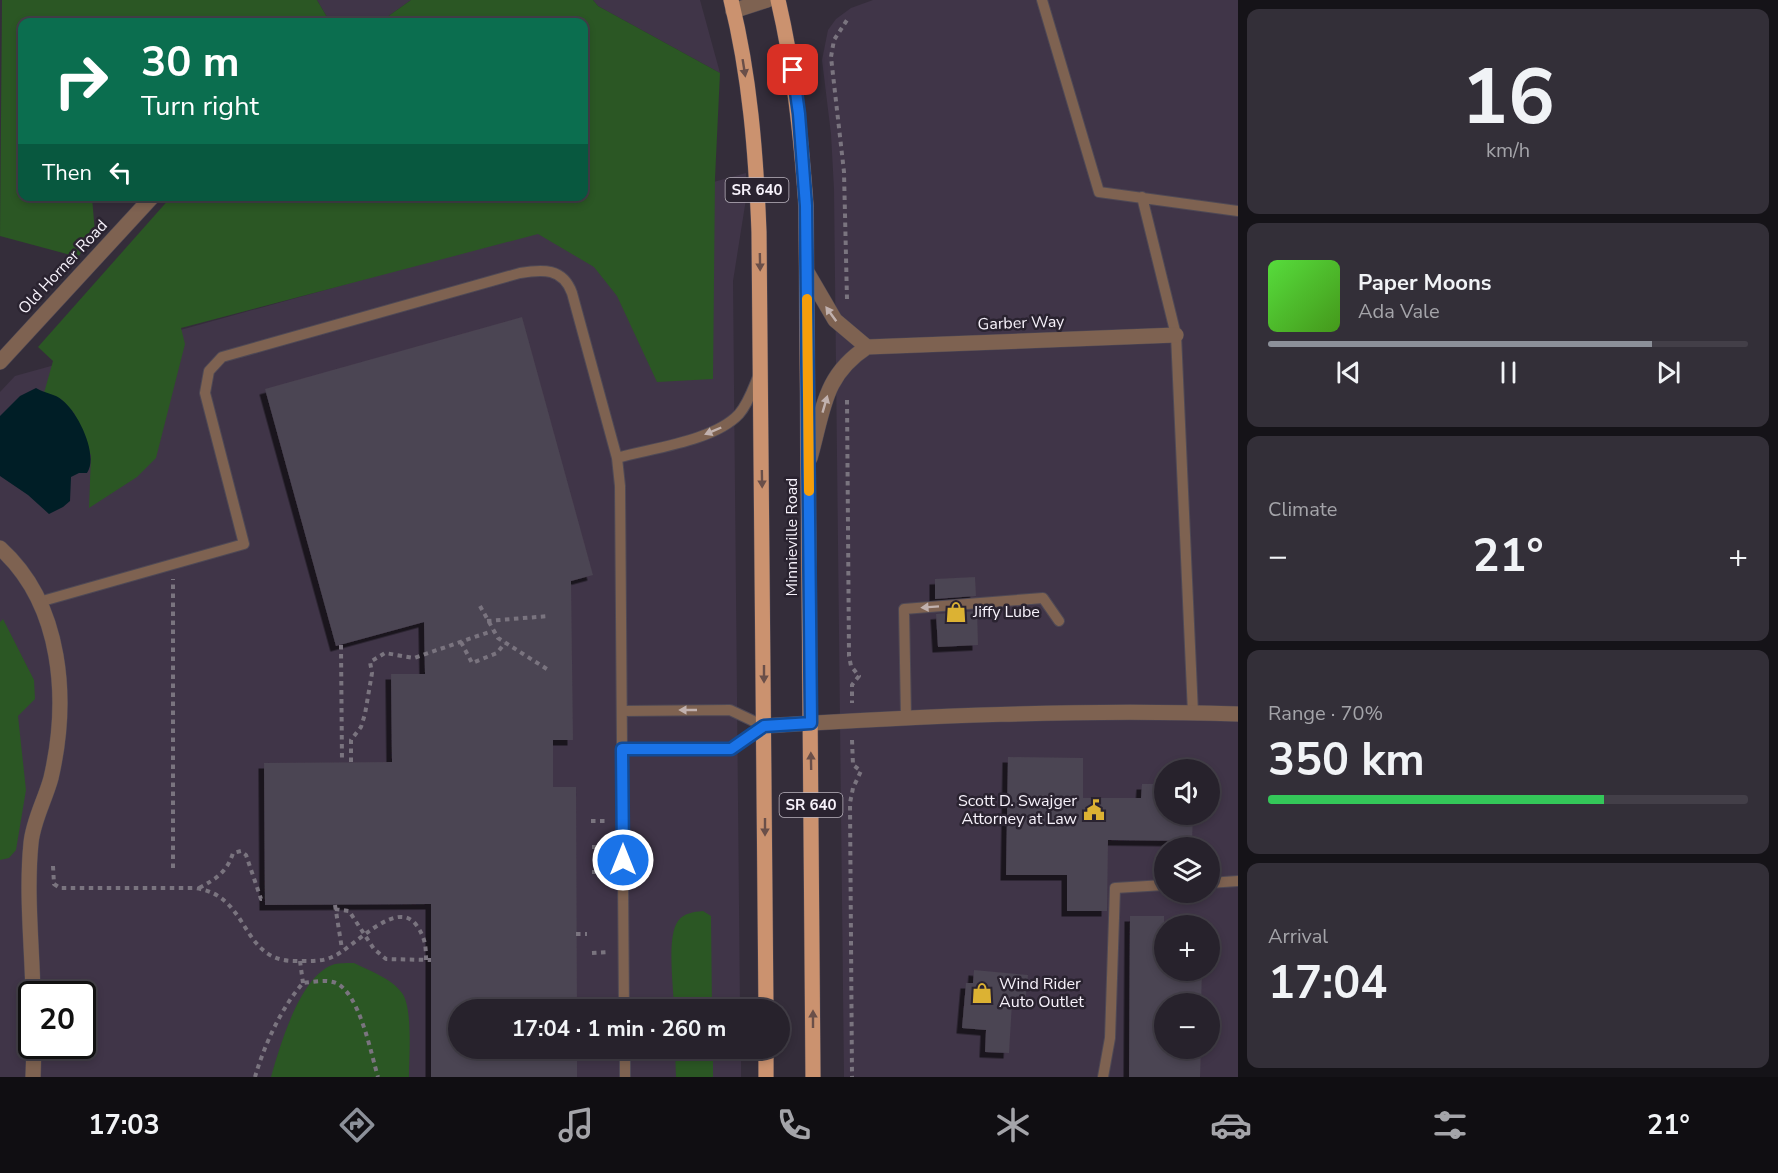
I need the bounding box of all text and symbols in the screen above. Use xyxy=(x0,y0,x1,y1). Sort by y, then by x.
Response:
text: 30 m xyxy=(141,34,240,91)
icon: right xyxy=(42,42,120,120)
pin xyxy=(767,44,818,95)
text: 16 xyxy=(1461,44,1555,151)
icon: arrive xyxy=(776,53,809,86)
one-way arrow xyxy=(740,59,749,78)
text: Turn right xyxy=(141,88,259,125)
text: km/h xyxy=(1486,137,1530,164)
icon: left xyxy=(104,156,137,189)
text: Then xyxy=(42,158,92,188)
road number: SR 640 xyxy=(726,178,789,202)
street label: Old Horner Road xyxy=(13,215,113,319)
one-way arrow xyxy=(755,253,765,272)
text: Paper Moons xyxy=(1358,268,1492,298)
text: Ada Vale xyxy=(1358,298,1440,325)
one-way arrow xyxy=(825,307,837,323)
street label: Garber Way xyxy=(977,310,1066,336)
icon: previous xyxy=(1332,356,1365,389)
icon: pause xyxy=(1492,356,1525,389)
icon: next xyxy=(1652,356,1685,389)
one-way arrow xyxy=(821,395,830,413)
one-way arrow xyxy=(703,426,721,436)
one-way arrow xyxy=(757,469,767,488)
street label: Minnieville Road xyxy=(781,478,803,596)
text: Climate xyxy=(1268,496,1337,523)
text: 21° xyxy=(1472,526,1544,587)
text: − xyxy=(1268,534,1288,579)
text: + xyxy=(1728,534,1748,579)
shop icon: Jiffy Lube xyxy=(944,600,968,624)
place label: Jiffy Lube xyxy=(972,601,1040,623)
one-way arrow xyxy=(920,602,939,611)
one-way arrow xyxy=(759,664,769,683)
text: Range · 70% xyxy=(1268,700,1383,727)
one-way arrow xyxy=(679,705,698,715)
text: 350 km xyxy=(1268,730,1425,791)
one-way arrow xyxy=(806,751,816,770)
map controls xyxy=(1154,759,1220,1059)
button: sound xyxy=(1154,759,1220,825)
place label: Scott D. Swajger Attorney at Law xyxy=(958,790,1078,830)
road number: SR 640 xyxy=(780,793,842,817)
public building icon: Scott D. Swajger Attorney at Law xyxy=(1082,798,1106,822)
one-way arrow xyxy=(760,817,770,836)
position arrow xyxy=(591,828,655,892)
button: layers xyxy=(1154,837,1220,903)
button: + xyxy=(1154,915,1220,981)
text: Arrival xyxy=(1268,923,1328,950)
text: 17:04 xyxy=(1268,953,1387,1014)
place label: Wind Rider Auto Outlet xyxy=(999,973,1084,1013)
speed limit sign: 20 xyxy=(18,981,96,1059)
shop icon: Wind Rider Auto Outlet xyxy=(970,981,994,1005)
button: − xyxy=(1154,993,1220,1059)
one-way arrow xyxy=(808,1009,818,1028)
text: 17:04 · 1 min · 260 m xyxy=(512,1014,726,1044)
icon: directions xyxy=(336,1104,378,1146)
icon: music xyxy=(555,1104,597,1146)
icon: phone xyxy=(773,1104,815,1146)
icon: climate xyxy=(992,1104,1034,1146)
icon: car xyxy=(1210,1104,1252,1146)
icon: filters xyxy=(1429,1104,1471,1146)
text: 17:03 xyxy=(88,1107,160,1144)
text: 21° xyxy=(1647,1107,1690,1144)

